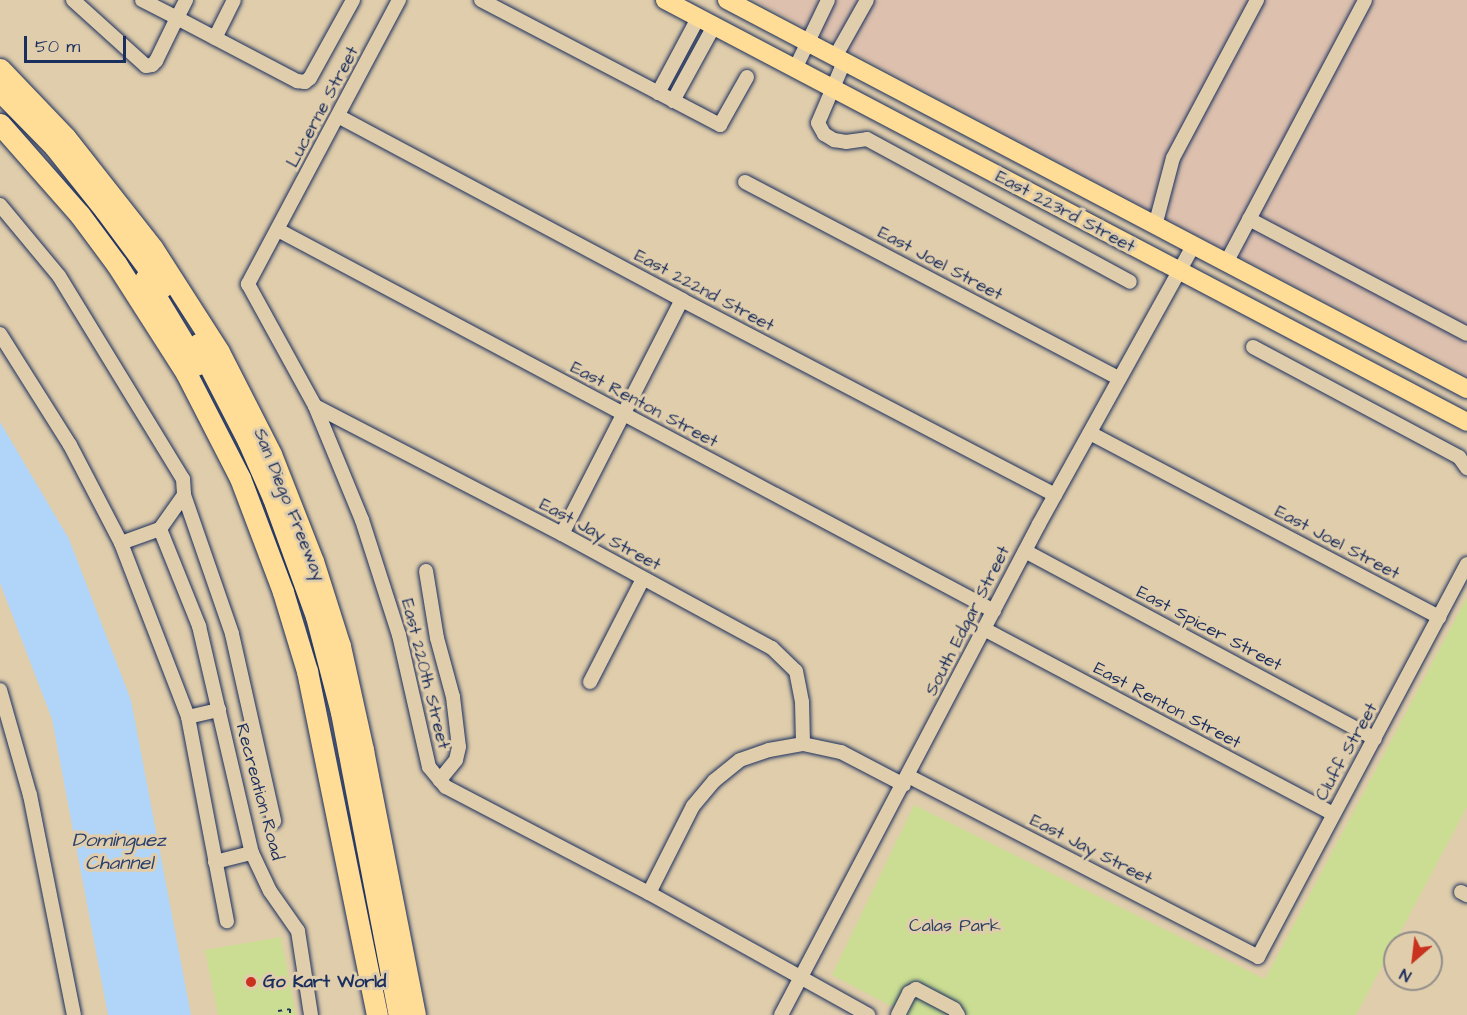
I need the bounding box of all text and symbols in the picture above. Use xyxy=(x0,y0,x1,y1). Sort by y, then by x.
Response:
scale bar xyxy=(27,24,129,62)
text: 50 m xyxy=(35,34,80,59)
street label: Lucerne Street xyxy=(282,43,364,171)
street label: East 223rd Street xyxy=(992,166,1138,258)
street label: East Joel Street xyxy=(874,222,1006,306)
street label: East 222nd Street xyxy=(630,245,778,337)
street label: East Renton Street xyxy=(567,357,721,453)
street label: San Diego Freeway xyxy=(248,425,330,585)
street label: East Jay Street xyxy=(535,494,665,576)
street label: East Joel Street xyxy=(1271,501,1403,585)
street label: South Edgar Street xyxy=(921,542,1015,700)
street label: East Spicer Street xyxy=(1133,582,1285,676)
street label: East 220th Street xyxy=(396,597,454,751)
street label: East Renton Street xyxy=(1090,658,1244,754)
street label: Cluff Street xyxy=(1311,699,1383,805)
street label: Recreation Road xyxy=(230,721,288,863)
street label: East Jay Street xyxy=(1026,810,1156,890)
water label: Dominguez Channel xyxy=(72,829,166,876)
park label: Calas Park xyxy=(909,915,1001,937)
north arrow xyxy=(1383,931,1443,991)
text: N xyxy=(1396,963,1415,987)
place label: Go Kart World xyxy=(263,971,386,993)
marker: Go Kart World xyxy=(244,975,258,989)

